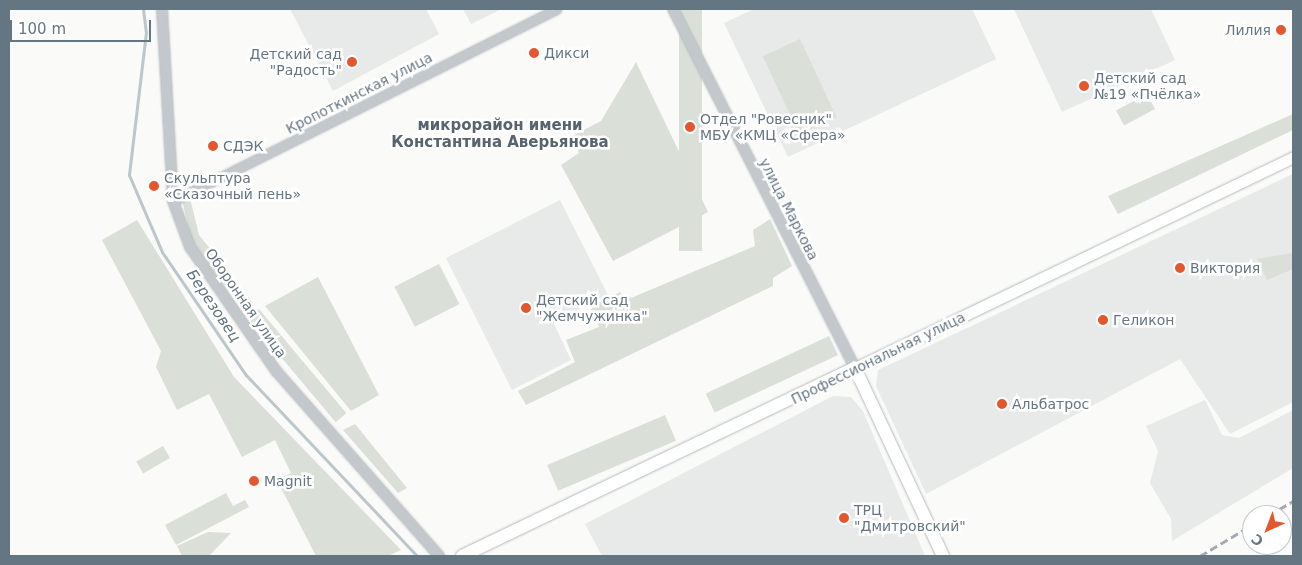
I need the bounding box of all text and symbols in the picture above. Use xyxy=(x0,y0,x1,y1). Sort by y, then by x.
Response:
scale bar xyxy=(12,10,154,42)
text: 100 m xyxy=(18,20,66,38)
place label: Лилия xyxy=(1225,22,1271,38)
marker: Лилия xyxy=(1275,24,1287,36)
place label: Дикси xyxy=(544,45,589,61)
place label: Детский сад "Радость" xyxy=(250,46,342,78)
marker: Дикси xyxy=(528,47,540,59)
street label: Кропоткинская улица xyxy=(283,49,435,137)
marker: Детский сад "Радость" xyxy=(346,56,358,68)
place label: Детский сад №19 «Пчёлка» xyxy=(1094,70,1201,102)
marker: Детский сад №19 «Пчёлка» xyxy=(1078,80,1090,92)
place label: Отдел "Ровесник" МБУ «КМЦ «Сфера» xyxy=(700,111,846,144)
district label: микрорайон имени Константина Аверьянова xyxy=(391,116,609,151)
marker: Отдел "Ровесник" МБУ «КМЦ «Сфера» xyxy=(684,121,696,133)
place label: СДЭК xyxy=(223,138,263,154)
marker: СДЭК xyxy=(207,140,219,152)
street label: улица Маркова xyxy=(756,155,822,263)
place label: Скульптура «Сказочный пень» xyxy=(164,170,301,202)
marker: Скульптура «Сказочный пень» xyxy=(148,180,160,192)
street label: Оборонная улица xyxy=(202,245,290,361)
place label: Виктория xyxy=(1190,260,1260,276)
marker: Виктория xyxy=(1174,262,1186,274)
water label: Березовец xyxy=(182,266,244,346)
place label: Детский сад "Жемчужинка" xyxy=(536,292,648,324)
marker: Детский сад "Жемчужинка" xyxy=(520,302,532,314)
street label: Профессиональная улица xyxy=(788,308,968,408)
place label: Геликон xyxy=(1113,312,1174,328)
marker: Геликон xyxy=(1097,314,1109,326)
place label: Альбатрос xyxy=(1012,396,1089,412)
marker: Альбатрос xyxy=(996,398,1008,410)
place label: Magnit xyxy=(264,473,312,489)
marker: Magnit xyxy=(248,475,260,487)
place label: ТРЦ "Дмитровский" xyxy=(854,502,966,534)
north arrow xyxy=(1242,505,1292,555)
marker: ТРЦ "Дмитровский" xyxy=(838,512,850,524)
text: С xyxy=(1248,531,1267,550)

